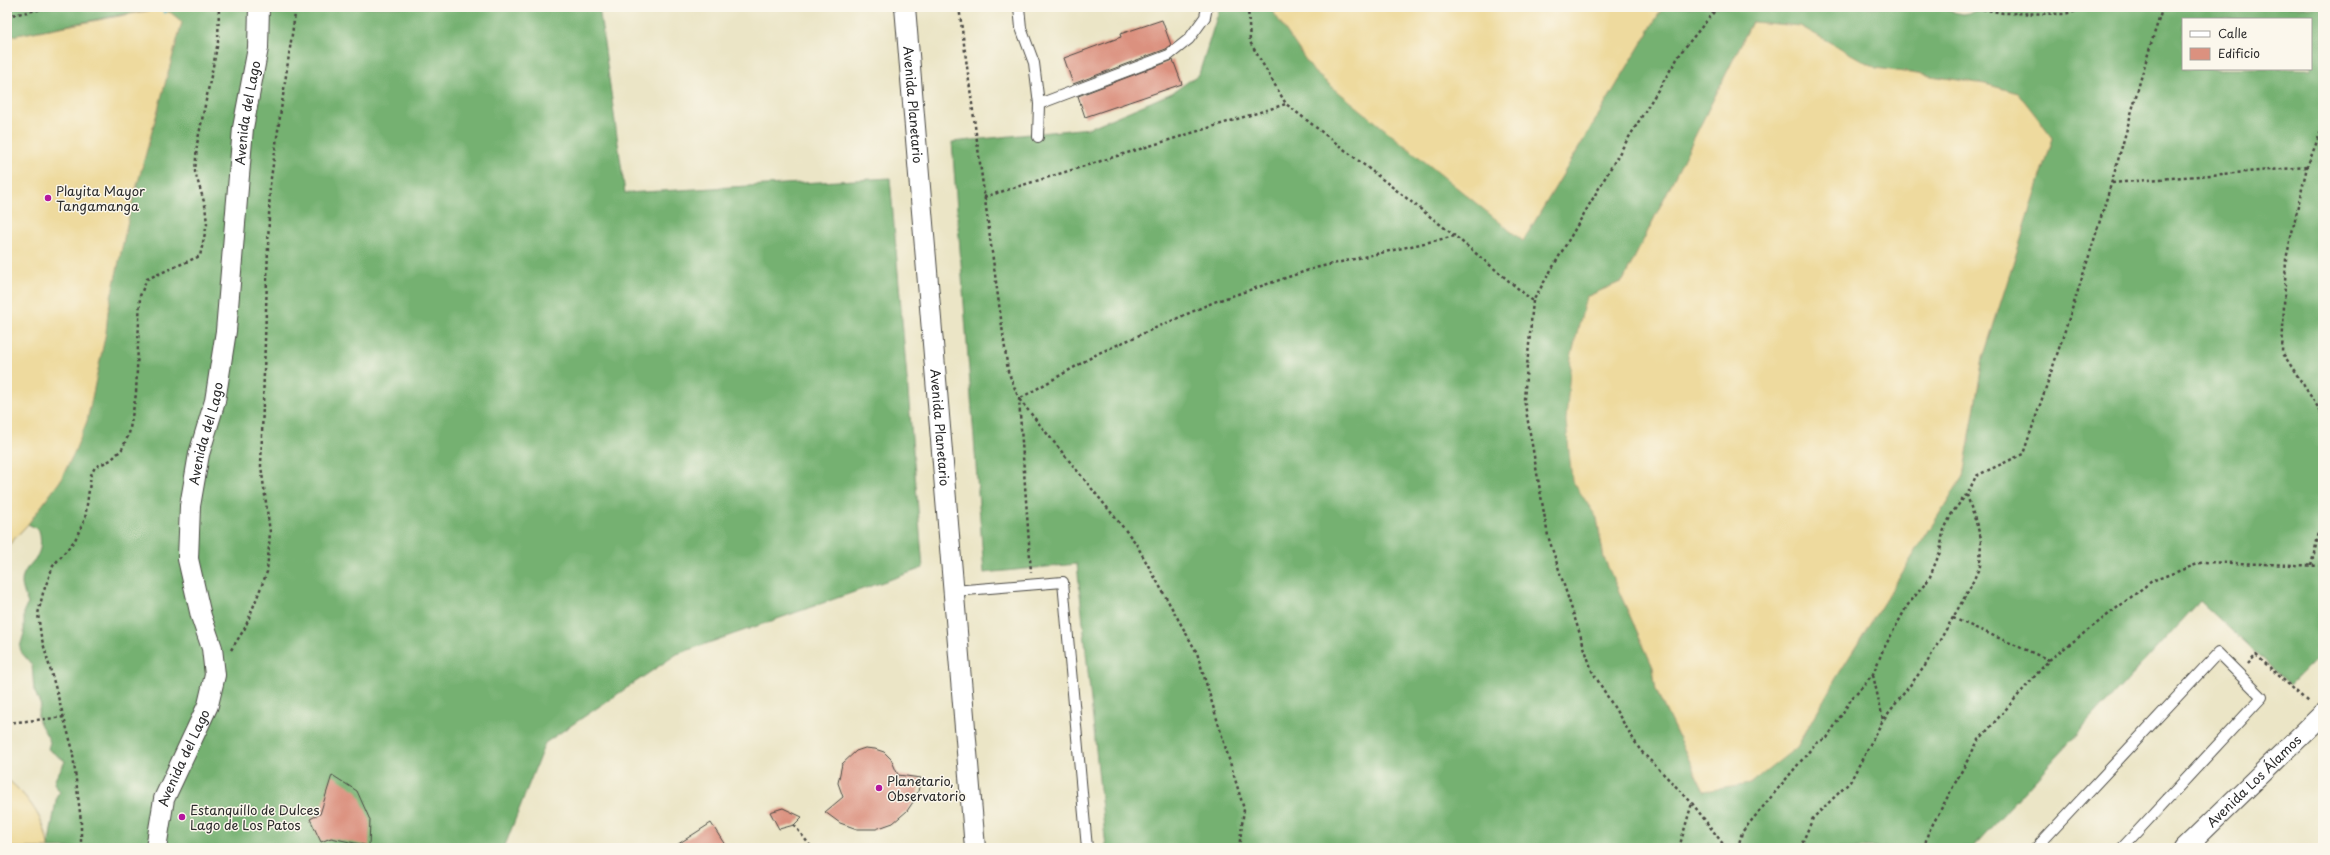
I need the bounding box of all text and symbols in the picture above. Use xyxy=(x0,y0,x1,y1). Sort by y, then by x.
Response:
legend xyxy=(2182,18,2312,70)
text: Calle xyxy=(2218,24,2248,42)
text: Edificio xyxy=(2218,44,2260,62)
street label: Avenida Planetario xyxy=(899,45,928,164)
street label: Avenida del Lago xyxy=(230,59,264,166)
place label: Playita Mayor Tangamanga xyxy=(56,181,146,215)
marker: Playita Mayor Tangamanga xyxy=(43,193,53,203)
street label: Avenida Planetario xyxy=(926,368,955,487)
street label: Avenida del Lago xyxy=(184,381,227,486)
street label: Avenida del Lago xyxy=(153,706,214,808)
street label: Avenida Los Álamos xyxy=(2202,730,2305,831)
place label: Planetario, Observatorio xyxy=(887,771,966,805)
marker: Planetario, Observatorio xyxy=(874,783,884,793)
place label: Estanquillo de Dulces Lago de Los Patos xyxy=(190,800,319,834)
marker: Estanquillo de Dulces Lago de Los Patos xyxy=(177,812,187,822)

